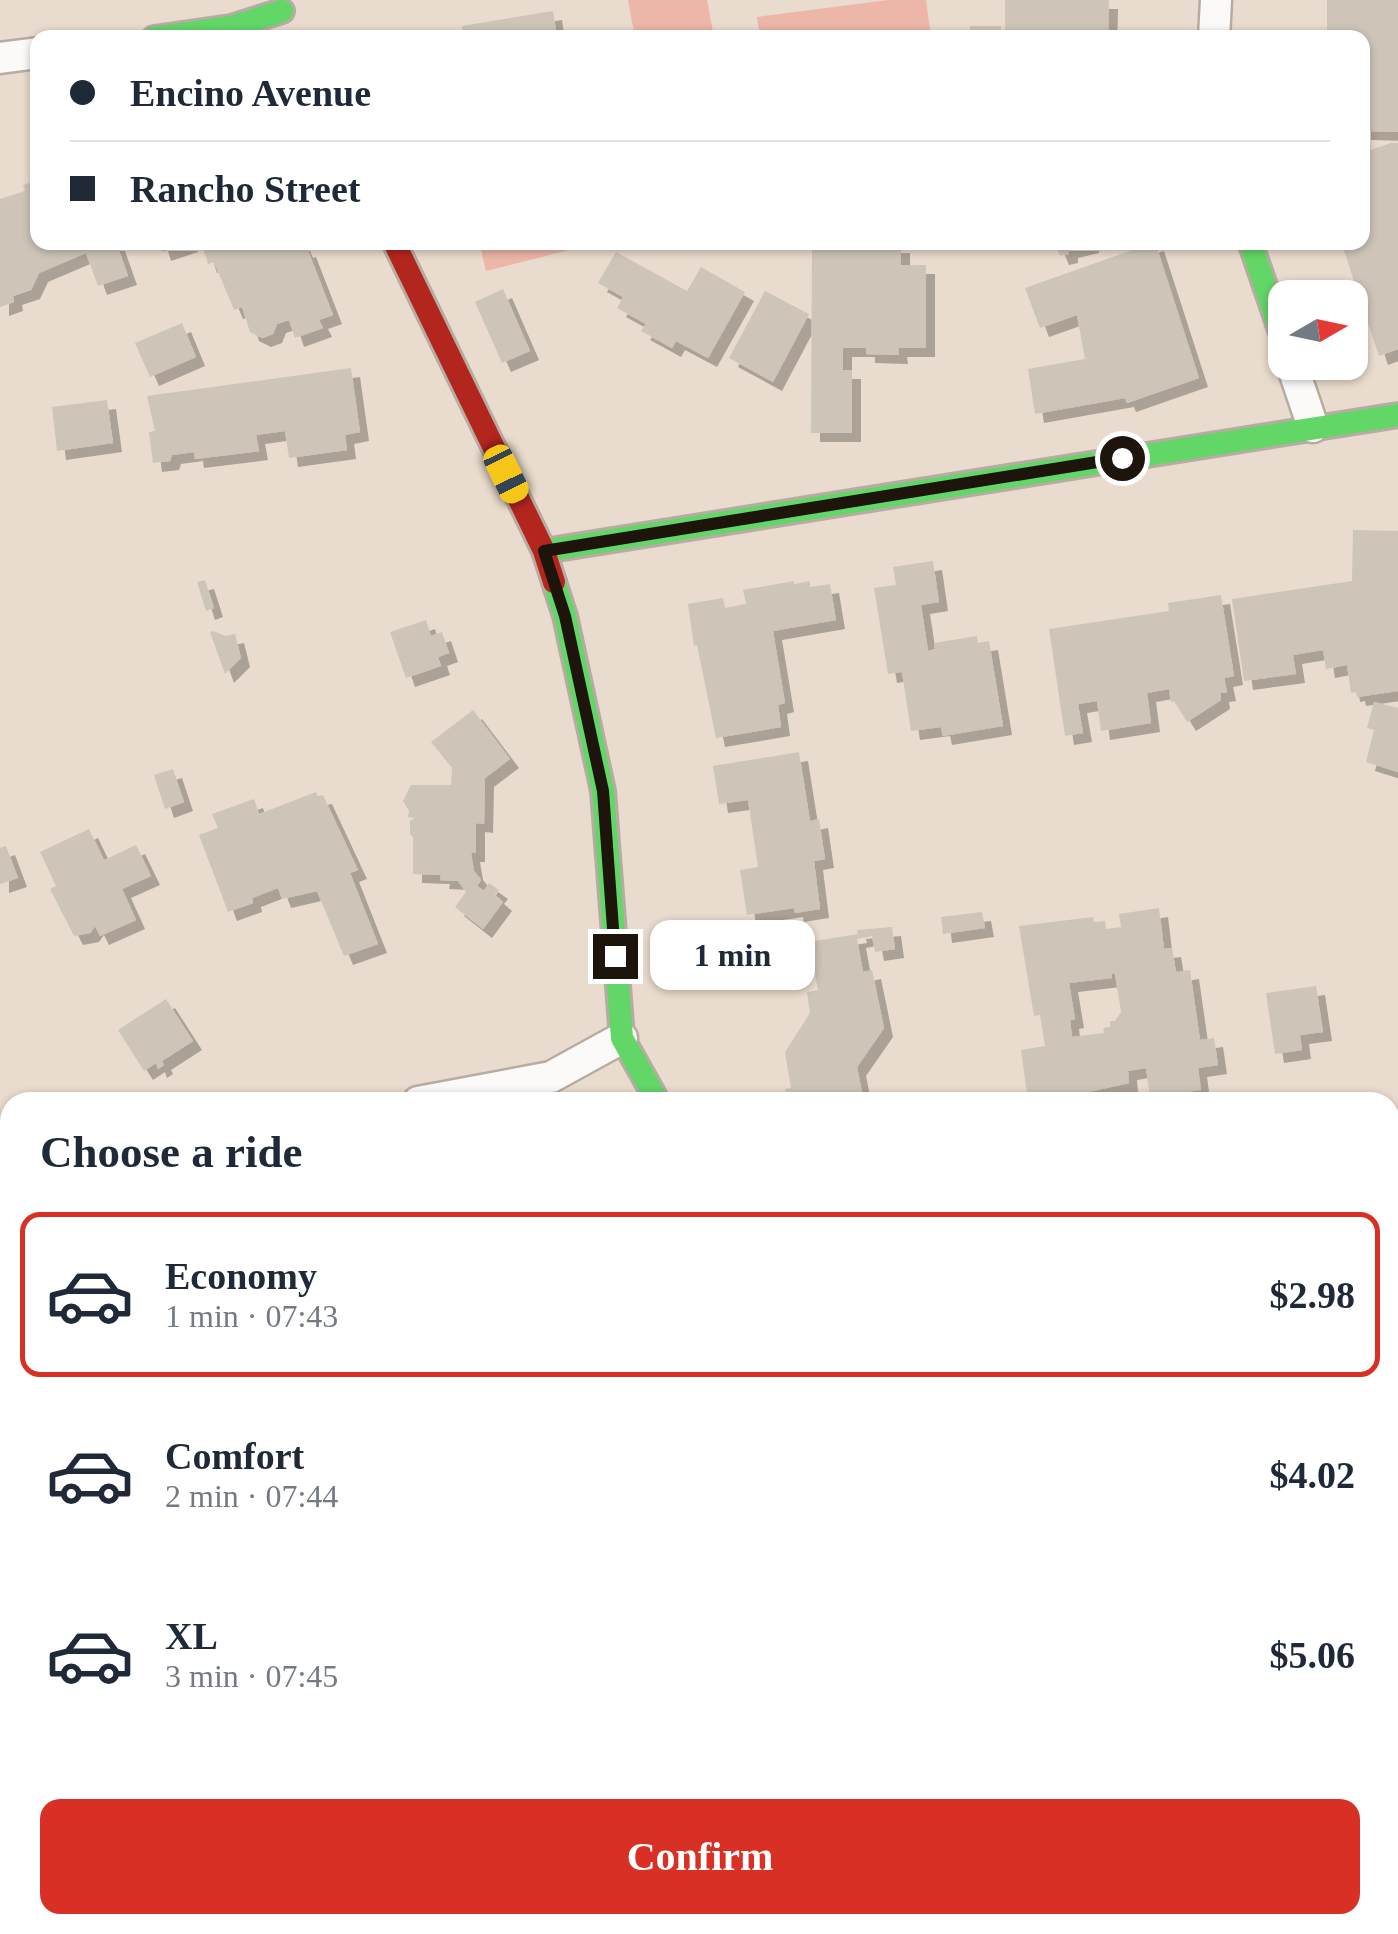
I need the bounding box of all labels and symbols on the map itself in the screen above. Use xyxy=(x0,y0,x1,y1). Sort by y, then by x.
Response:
north arrow xyxy=(1268,280,1368,380)
route start xyxy=(1100,436,1145,481)
car xyxy=(479,440,533,508)
callout: 1 min xyxy=(650,921,815,991)
route end xyxy=(593,934,638,979)

